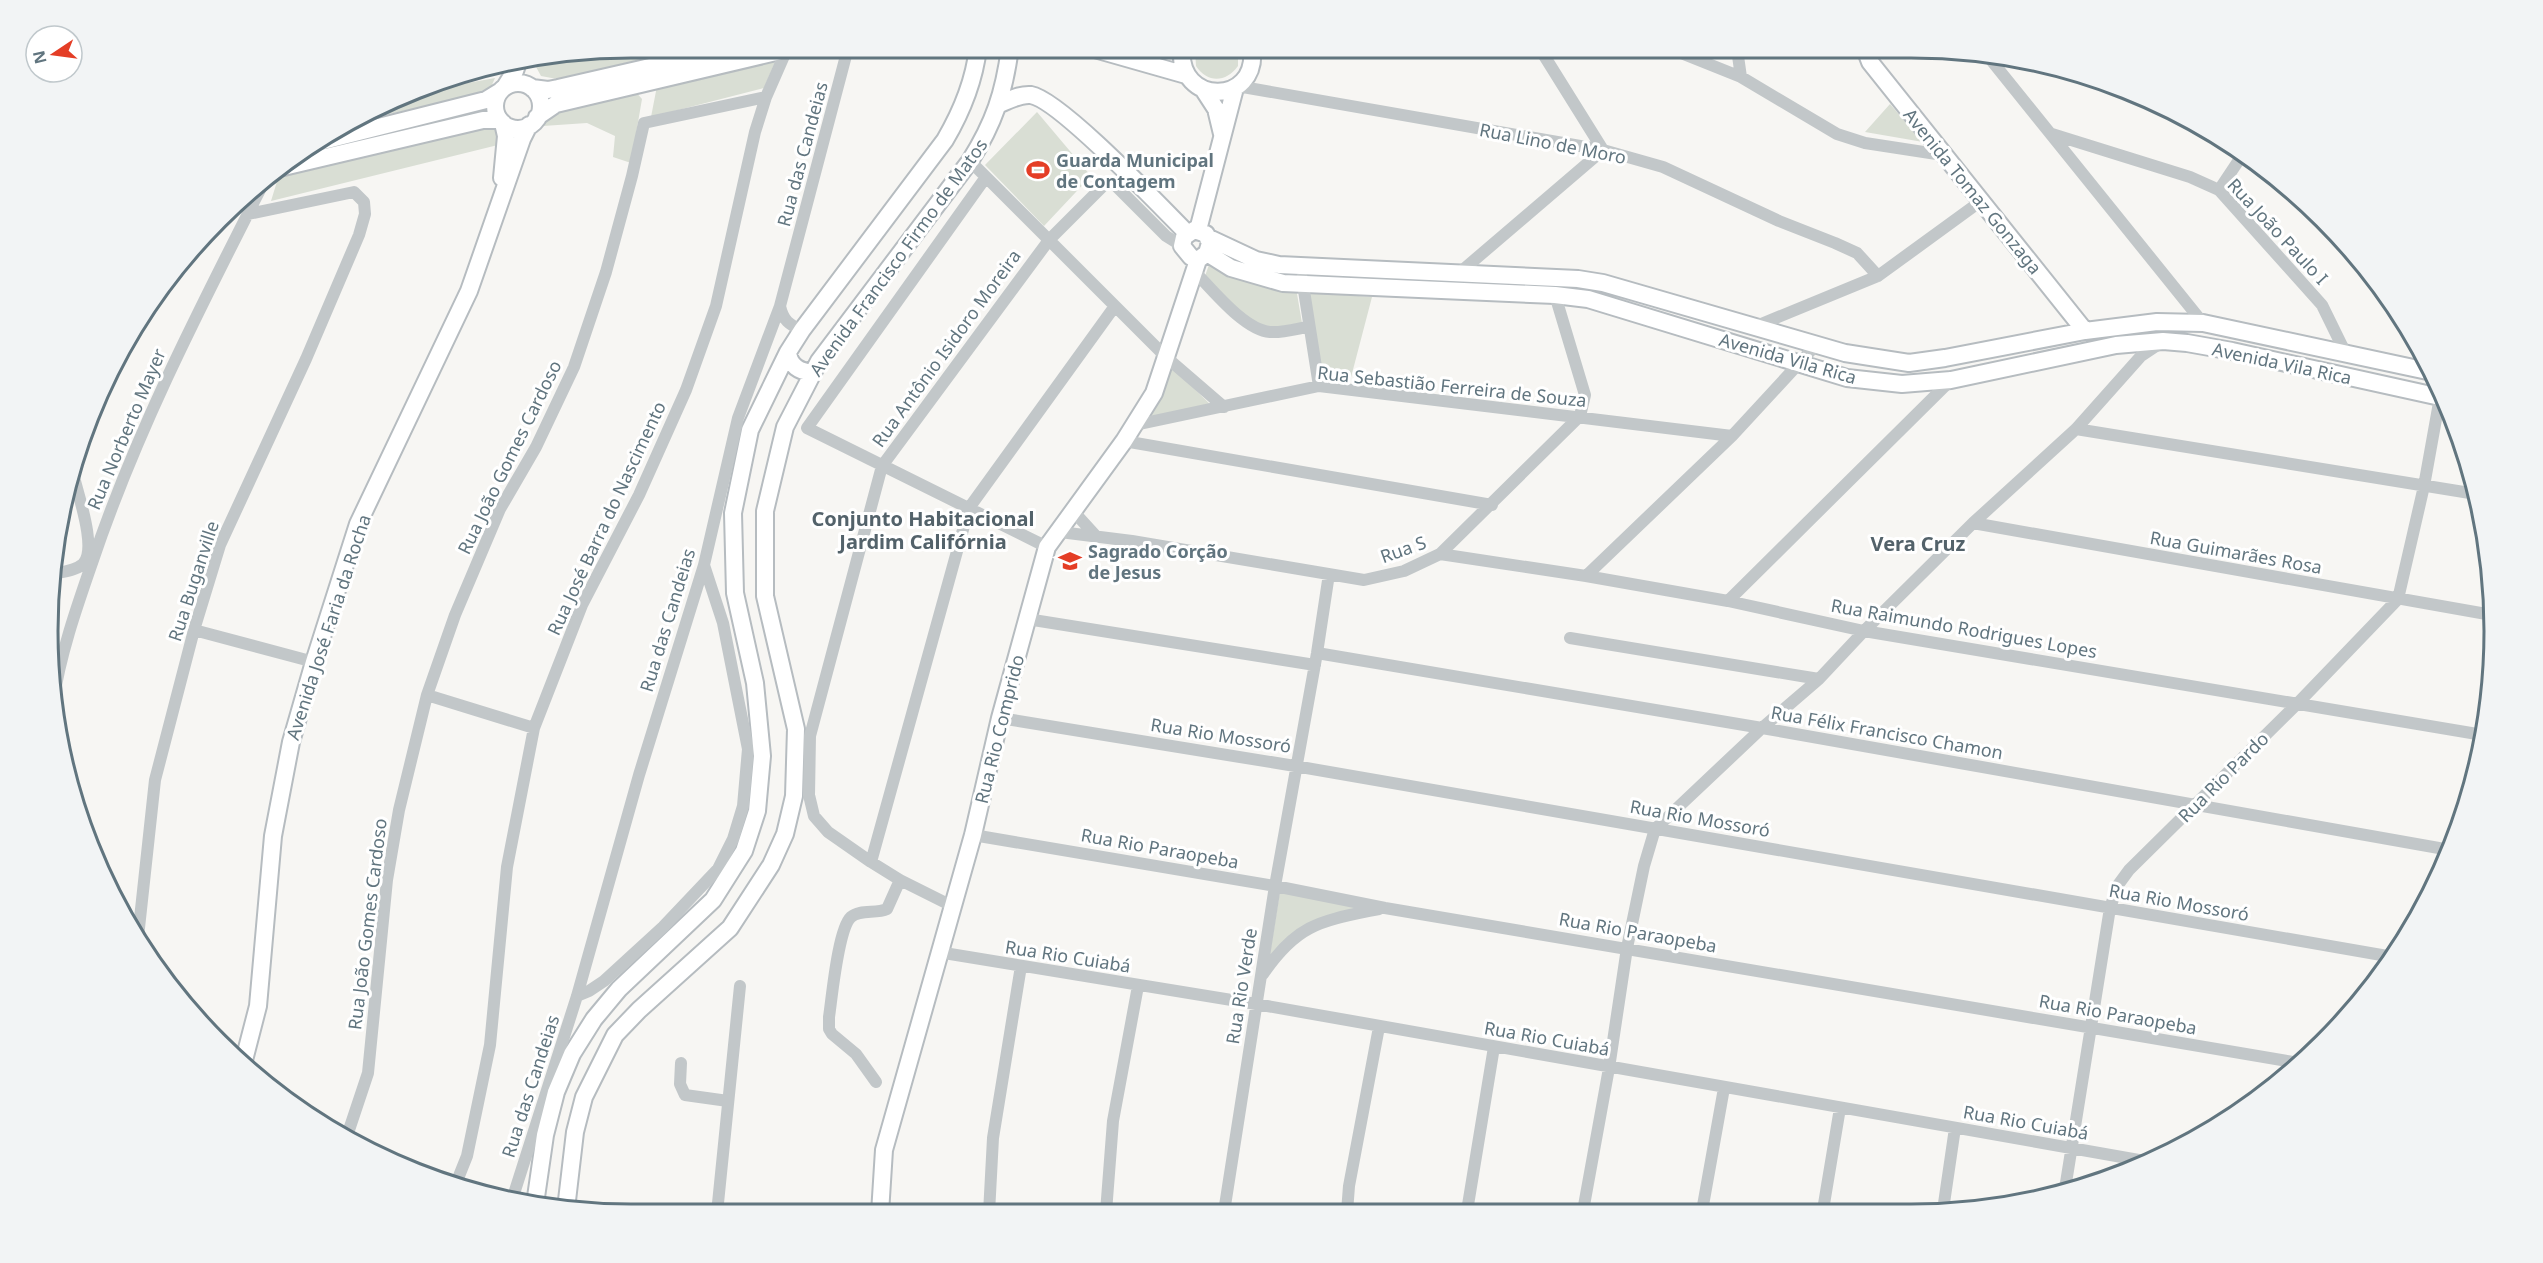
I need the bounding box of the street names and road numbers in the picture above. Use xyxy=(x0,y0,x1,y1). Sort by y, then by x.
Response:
street label: Rua das Candeias xyxy=(771,79,833,229)
street label: Avenida Tomaz Gonzaga xyxy=(1899,103,2047,279)
street label: Rua Lino de Moro xyxy=(1478,117,1628,169)
street label: Avenida Francisco Firmo de Matos xyxy=(804,133,992,381)
street label: Rua João Paulo I xyxy=(2223,173,2333,289)
street label: Rua Antônio Isidoro Moreira xyxy=(866,244,1026,452)
street label: Avenida Vila Rica xyxy=(1717,327,1859,389)
street label: Avenida Vila Rica xyxy=(2210,337,2354,389)
street label: Rua Norberto Mayer xyxy=(81,344,171,513)
street label: Rua João Gomes Cardoso xyxy=(452,356,566,558)
street label: Rua Sebastião Ferreira de Souza xyxy=(1316,360,1588,412)
street label: Rua José Barra do Nascimento xyxy=(541,397,671,639)
street label: Avenida José Faria da Rocha xyxy=(280,511,376,743)
street label: Rua Buganville xyxy=(162,518,224,644)
street label: Rua Guimarães Rosa xyxy=(2148,525,2324,579)
street label: Rua S xyxy=(1377,530,1429,568)
street label: Rua das Candeias xyxy=(634,545,700,695)
street label: Rua Raimundo Rodrigues Lopes xyxy=(1829,593,2099,663)
street label: Rua Rio Comprido xyxy=(969,652,1029,806)
street label: Rua Félix Francisco Chamon xyxy=(1769,700,2005,764)
street label: Rua Rio Mossoró xyxy=(1149,712,1293,758)
street label: Rua Rio Pardo xyxy=(2173,727,2273,827)
street label: Rua Rio Mossoró xyxy=(1628,794,1772,842)
street label: Rua João Gomes Cardoso xyxy=(342,817,392,1031)
street label: Rua Rio Paraopeba xyxy=(1079,822,1241,874)
street label: Rua Rio Mossoró xyxy=(2107,878,2251,926)
street label: Rua Rio Paraopeba xyxy=(1557,906,1719,958)
street label: Rua Rio Verde xyxy=(1220,926,1262,1046)
street label: Rua Rio Cuiabá xyxy=(1003,934,1133,978)
street label: Rua Rio Paraopeba xyxy=(2037,988,2199,1040)
street label: Rua das Candeias xyxy=(496,1012,564,1160)
street label: Rua Rio Cuiabá xyxy=(1482,1015,1612,1061)
street label: Rua Rio Cuiabá xyxy=(1961,1099,2091,1145)

